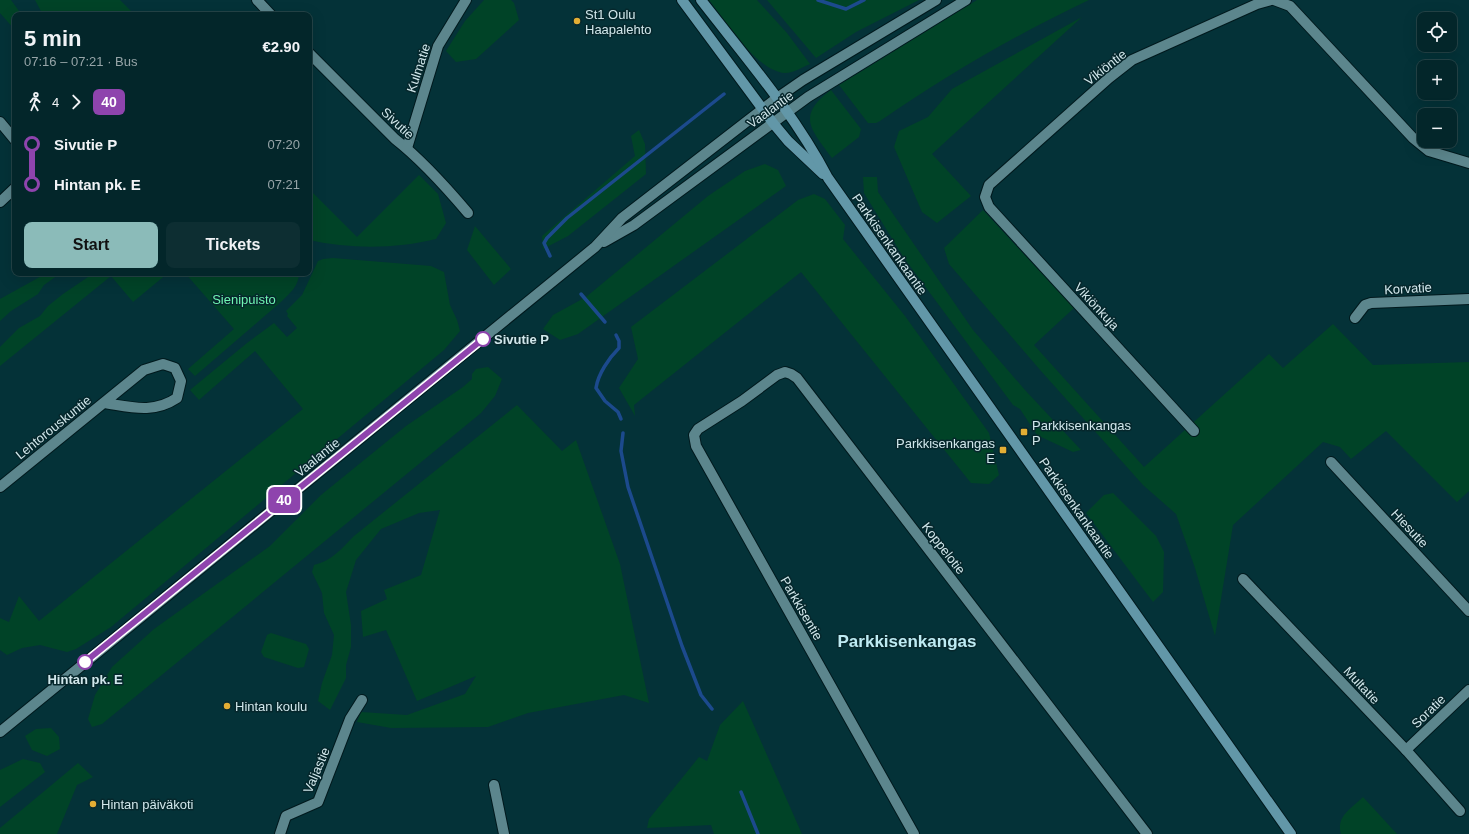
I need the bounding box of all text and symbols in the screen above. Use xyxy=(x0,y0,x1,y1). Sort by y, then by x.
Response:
place label: St1 Oulu Haapalehto xyxy=(585,7,652,37)
map controls xyxy=(1417,12,1457,148)
button: locate xyxy=(1417,12,1457,52)
marker: St1 Oulu Haapalehto xyxy=(572,16,582,26)
text: 5 min xyxy=(24,26,81,51)
text: €2.90 xyxy=(262,38,300,55)
street label: Kulmatie xyxy=(404,42,433,95)
street label: Vikiöntie xyxy=(1081,46,1129,88)
text: 07:16 – 07:21 · Bus xyxy=(24,54,137,69)
button: + xyxy=(1417,60,1457,100)
street label: Vaalantie xyxy=(744,88,796,131)
icon: walk xyxy=(24,91,46,113)
icon: forward xyxy=(65,91,87,113)
text: 40 xyxy=(101,94,117,110)
text: 4 xyxy=(52,95,59,110)
street label: Sivutie xyxy=(378,105,417,142)
button: − xyxy=(1417,108,1457,148)
text: Sivutie P xyxy=(54,136,117,153)
text: 07:20 xyxy=(267,137,300,152)
text: Hintan pk. E xyxy=(54,176,141,193)
text: 07:21 xyxy=(267,177,300,192)
street label: Parkkisenkankaantie xyxy=(849,191,930,298)
button: Start xyxy=(24,222,158,268)
button: Tickets xyxy=(166,222,300,268)
street label: Vikiönkuja xyxy=(1071,280,1123,334)
street label: Korvatie xyxy=(1384,280,1432,297)
park label: Sienipuisto xyxy=(212,292,276,307)
marker: Sivutie P xyxy=(475,331,491,347)
place label: Sivutie P xyxy=(494,332,549,347)
street label: Lehtorouskuntie xyxy=(13,392,94,462)
place label: Parkkisenkangas P xyxy=(1032,418,1131,448)
marker: Parkkisenkangas P xyxy=(1019,427,1029,437)
street label: Vaalantie xyxy=(292,435,343,480)
place label: Parkkisenkangas E xyxy=(896,436,995,466)
marker: Parkkisenkangas E xyxy=(998,445,1008,455)
street label: Parkkisenkankaantie xyxy=(1036,455,1117,562)
line badge: 40 xyxy=(266,487,302,513)
text: 40 xyxy=(276,492,292,508)
street label: Hiesutie xyxy=(1388,506,1431,551)
street label: Koppelotie xyxy=(919,519,968,577)
street label: Parkkisentie xyxy=(777,574,826,643)
district label: Parkkisenkangas xyxy=(838,632,976,651)
marker: Hintan pk. E xyxy=(77,654,93,670)
street label: Multatie xyxy=(1341,664,1383,707)
place label: Hintan pk. E xyxy=(47,672,123,687)
street label: Soratie xyxy=(1408,692,1448,731)
place label: Hintan koulu xyxy=(235,699,307,714)
marker: Hintan koulu xyxy=(222,701,232,711)
street label: Valjastie xyxy=(300,745,333,795)
place label: Hintan päiväkoti xyxy=(101,797,194,812)
marker: Hintan päiväkoti xyxy=(88,799,98,809)

